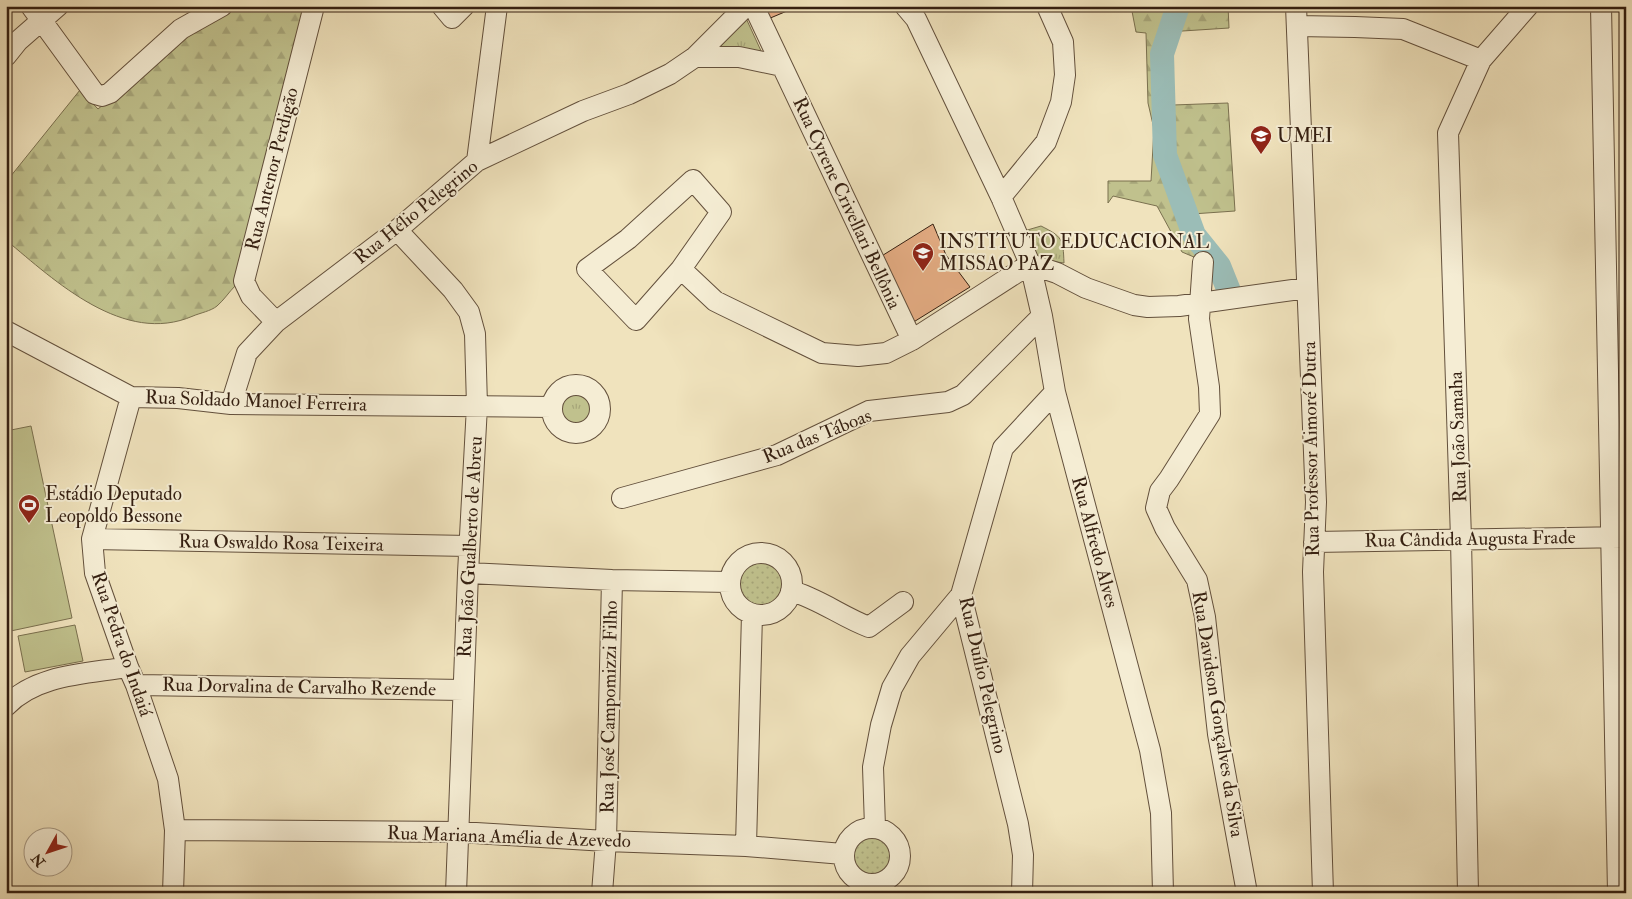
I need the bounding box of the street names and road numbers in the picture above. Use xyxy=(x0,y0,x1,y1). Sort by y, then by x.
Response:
street label: Rua Antenor Perdigão xyxy=(240,85,304,253)
street label: Rua Cyrene Crivellari Bellônia xyxy=(787,93,907,313)
street label: Rua Hélio Pelegrino xyxy=(349,155,483,269)
street label: Rua Professor Aimoré Dutra xyxy=(1297,341,1325,557)
street label: Rua João Samaha xyxy=(1444,371,1472,503)
street label: Rua Soldado Manoel Ferreira xyxy=(145,385,368,417)
street label: Rua das Táboas xyxy=(759,403,875,469)
street label: Rua João Gualberto de Abreu xyxy=(452,435,488,658)
street label: Rua Alfredo Alves xyxy=(1066,474,1124,610)
street label: Rua Cândida Augusta Frade xyxy=(1364,525,1576,553)
street label: Rua Oswaldo Rosa Teixeira xyxy=(178,529,384,557)
street label: Rua Pedra do Indaiá xyxy=(86,568,158,720)
street label: Rua Davidson Gonçalves da Silva xyxy=(1187,589,1249,839)
street label: Rua Duílio Pelegrino xyxy=(953,594,1013,756)
street label: Rua José Campomizzi Filho xyxy=(595,600,624,814)
street label: Rua Dorvalina de Carvalho Rezende xyxy=(162,673,436,701)
street label: Rua Mariana Amélia de Azevedo xyxy=(387,821,631,853)

